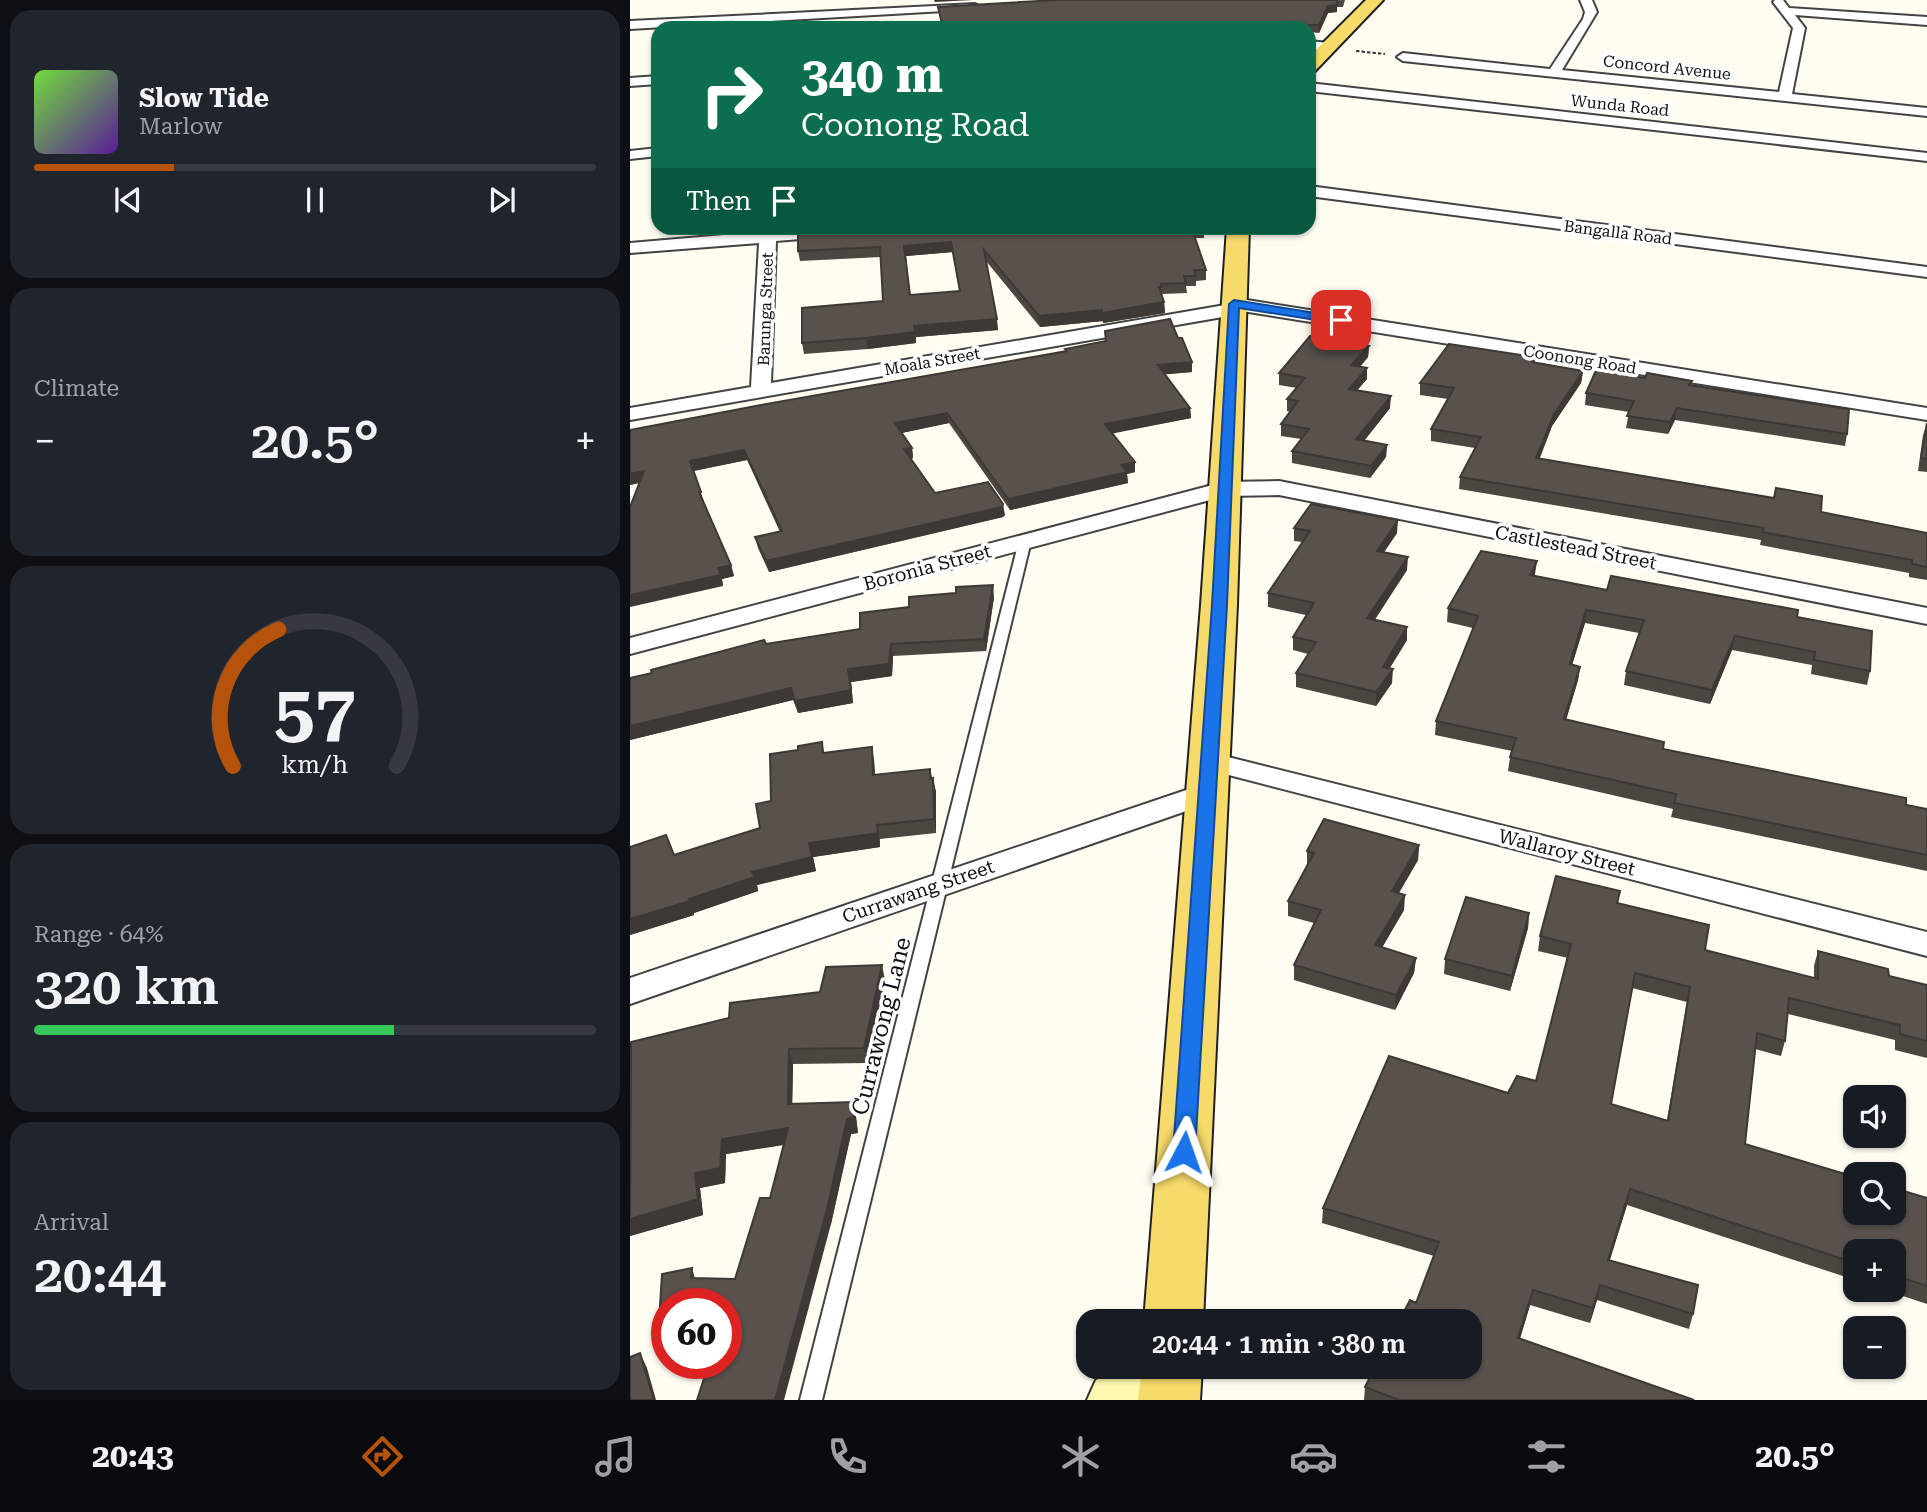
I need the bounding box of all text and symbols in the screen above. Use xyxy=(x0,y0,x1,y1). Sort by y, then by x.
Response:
text: 340 m xyxy=(801,47,943,104)
icon: right xyxy=(686,49,777,140)
street label: Concord Avenue xyxy=(1602,51,1732,84)
text: Slow Tide xyxy=(139,83,269,113)
street label: Wunda Road xyxy=(1570,91,1670,120)
text: Coonong Road xyxy=(801,106,1029,144)
text: Marlow xyxy=(139,113,222,140)
icon: previous xyxy=(109,181,147,219)
icon: pause xyxy=(296,181,334,219)
icon: next xyxy=(483,181,521,219)
icon: arrive xyxy=(765,182,803,220)
text: Then xyxy=(686,186,751,216)
street label: Bangalla Road xyxy=(1563,216,1673,249)
street label: Barunga Street xyxy=(754,252,777,366)
pin xyxy=(1311,290,1371,350)
icon: arrive xyxy=(1322,301,1360,339)
street label: Coonong Road xyxy=(1522,341,1638,378)
street label: Moala Street xyxy=(883,344,982,379)
text: Climate xyxy=(34,375,119,402)
text: 20.5° xyxy=(251,410,379,471)
text: − xyxy=(34,419,55,463)
text: + xyxy=(575,419,596,463)
street label: Castlestead Street xyxy=(1493,521,1659,574)
street label: Boronia Street xyxy=(861,539,994,596)
text: 57 xyxy=(274,669,356,754)
text: km/h xyxy=(282,750,348,779)
street label: Wallaroy Street xyxy=(1496,824,1638,881)
street label: Currawang Street xyxy=(839,855,997,928)
text: Range · 64% xyxy=(34,921,163,948)
street label: Currawong Lane xyxy=(846,934,917,1118)
text: 320 km xyxy=(34,956,219,1017)
map controls xyxy=(1843,1085,1906,1379)
button: sound xyxy=(1843,1085,1906,1148)
position arrow xyxy=(1147,1115,1221,1189)
button: search xyxy=(1843,1162,1906,1225)
text: Arrival xyxy=(34,1209,109,1236)
button: + xyxy=(1843,1239,1906,1302)
text: 20:44 xyxy=(34,1244,166,1305)
speed limit sign: 60 xyxy=(651,1288,742,1379)
button: − xyxy=(1843,1316,1906,1379)
text: 20:44 · 1 min · 380 m xyxy=(1152,1329,1406,1359)
icon: directions xyxy=(358,1432,407,1481)
icon: music xyxy=(591,1432,640,1481)
icon: phone xyxy=(823,1432,872,1481)
icon: climate xyxy=(1056,1432,1105,1481)
icon: car xyxy=(1289,1432,1338,1481)
icon: filters xyxy=(1522,1432,1571,1481)
text: 20:43 xyxy=(92,1437,174,1475)
text: 20.5° xyxy=(1755,1437,1835,1475)

